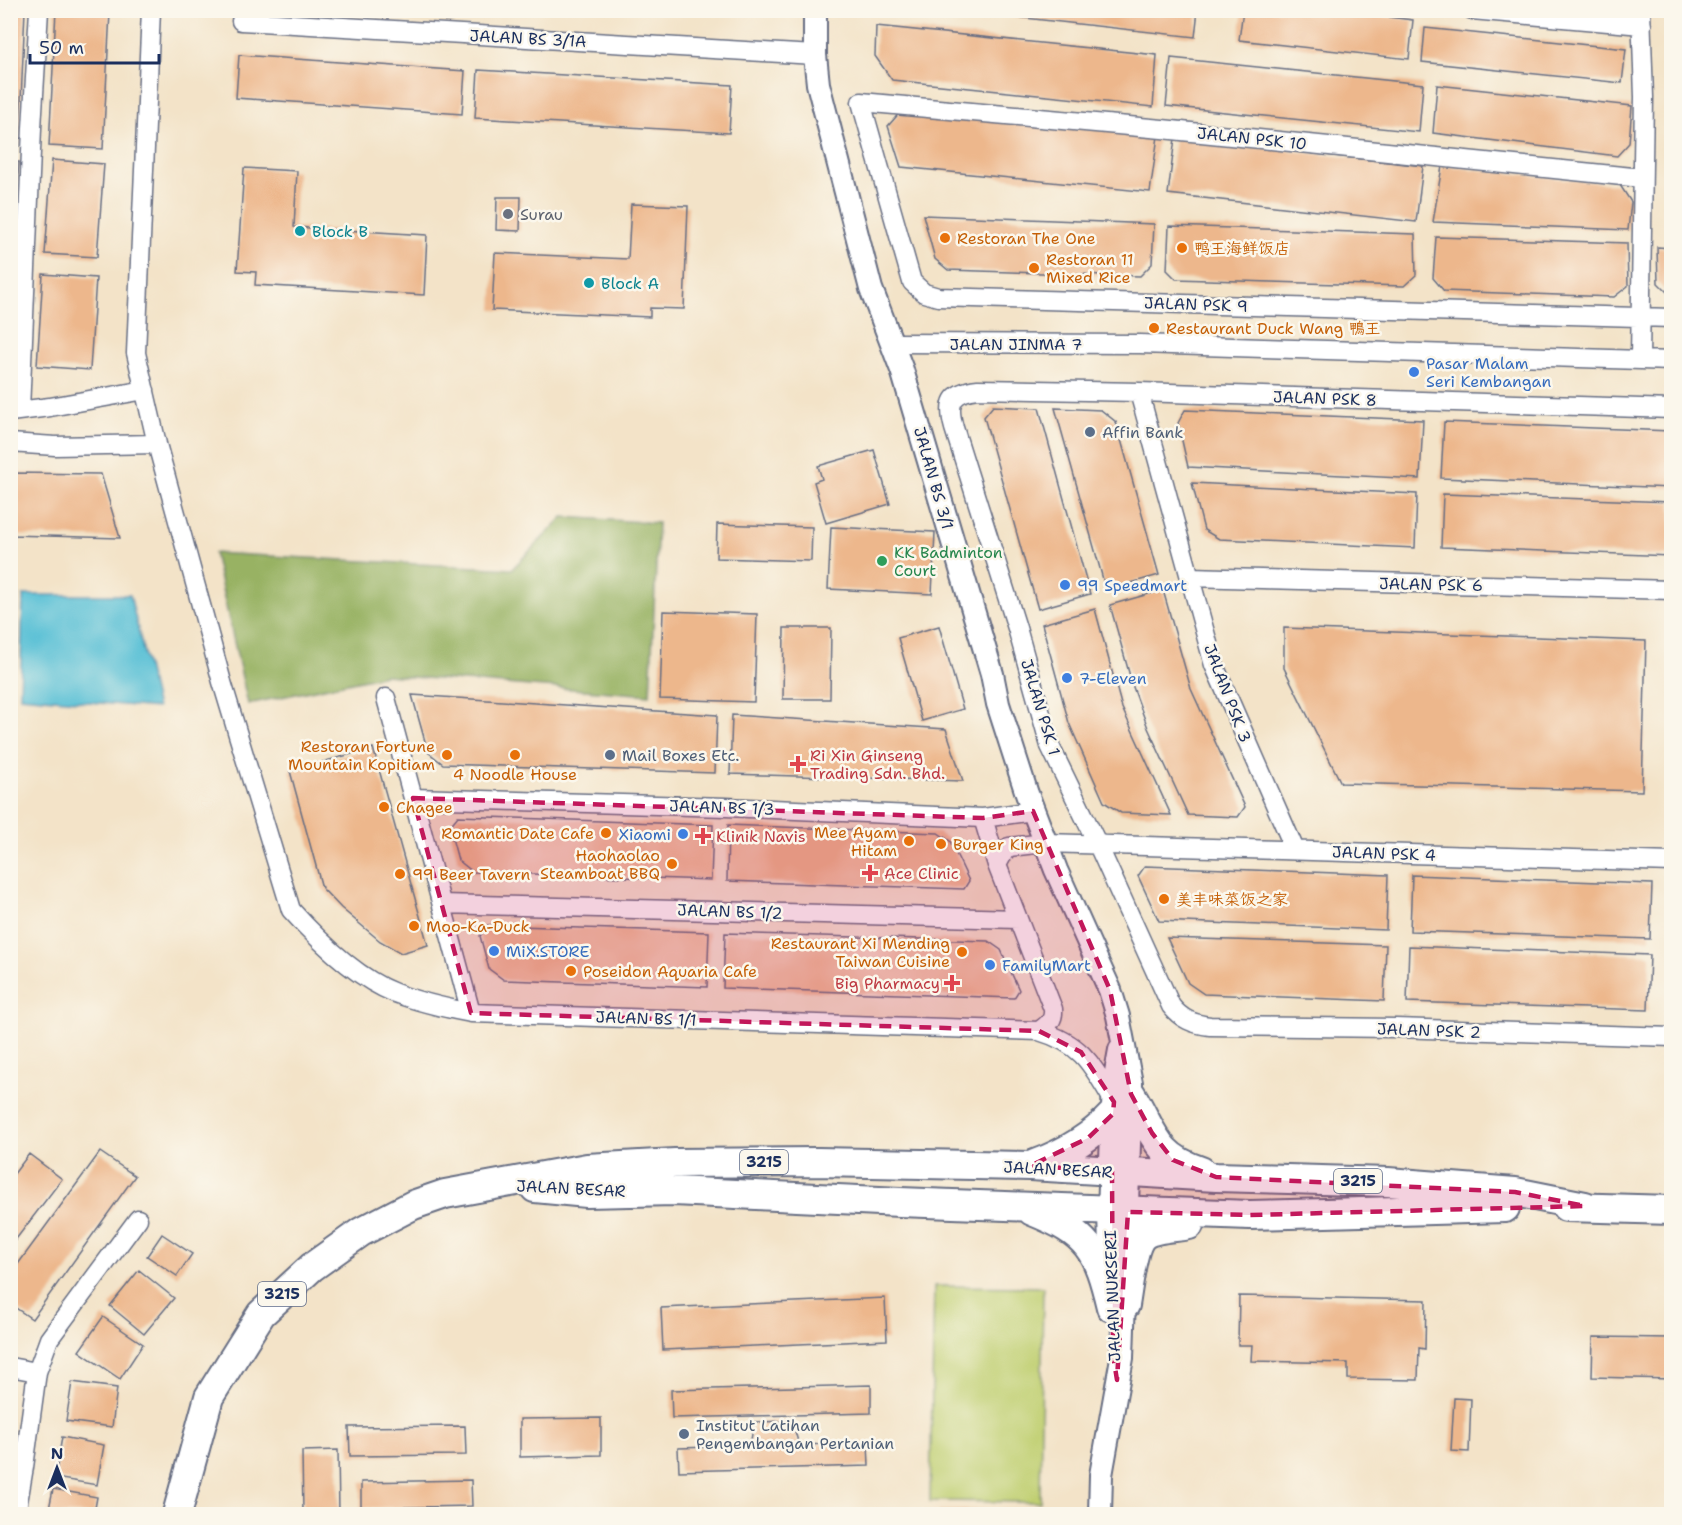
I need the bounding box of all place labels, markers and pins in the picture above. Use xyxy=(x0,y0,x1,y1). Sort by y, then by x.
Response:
place label: Surau xyxy=(520,204,563,225)
marker: Surau xyxy=(501,207,515,221)
place label: Block B xyxy=(312,221,368,242)
marker: Block B xyxy=(293,224,307,238)
place label: Restoran The One xyxy=(957,228,1096,249)
marker: Restoran The One xyxy=(938,231,952,245)
place label: 鸭王海鲜饭店 xyxy=(1194,238,1290,259)
marker: 鸭王海鲜饭店 xyxy=(1175,241,1189,255)
place label: Restoran 11 Mixed Rice xyxy=(1046,249,1134,288)
marker: Restoran 11 Mixed Rice xyxy=(1027,261,1041,275)
place label: Block A xyxy=(601,273,659,294)
marker: Block A xyxy=(582,276,596,290)
place label: Restaurant Duck Wang 鴨王 xyxy=(1166,318,1381,339)
marker: Restaurant Duck Wang 鴨王 xyxy=(1147,321,1161,335)
place label: Pasar Malam Seri Kembangan xyxy=(1426,353,1552,392)
marker: Pasar Malam Seri Kembangan xyxy=(1407,365,1421,379)
place label: Affin Bank xyxy=(1102,422,1184,443)
marker: Affin Bank xyxy=(1083,425,1097,439)
place label: KK Badminton Court xyxy=(894,542,1003,581)
marker: KK Badminton Court xyxy=(875,554,889,568)
place label: 99 Speedmart xyxy=(1077,575,1187,596)
marker: 99 Speedmart xyxy=(1058,578,1072,592)
place label: 7-Eleven xyxy=(1079,668,1147,689)
marker: 7-Eleven xyxy=(1060,671,1074,685)
place label: Restoran Fortune Mountain Kopitiam xyxy=(288,736,435,775)
place label: Mail Boxes Etc. xyxy=(622,745,739,766)
place label: Ri Xin Ginseng Trading Sdn. Bhd. xyxy=(810,745,945,784)
marker: Restoran Fortune Mountain Kopitiam xyxy=(440,748,454,762)
marker: 4 Noodle House xyxy=(508,748,522,762)
marker: Mail Boxes Etc. xyxy=(603,748,617,762)
marker: Ri Xin Ginseng Trading Sdn. Bhd. xyxy=(791,757,805,771)
place label: 4 Noodle House xyxy=(453,764,577,785)
place label: Chagee xyxy=(396,797,453,818)
marker: Chagee xyxy=(377,800,391,814)
place label: Mee Ayam Hitam xyxy=(814,822,897,861)
place label: Romantic Date Cafe xyxy=(441,823,594,844)
place label: Xiaomi xyxy=(619,824,671,845)
marker: Romantic Date Cafe xyxy=(599,826,613,840)
place label: Klinik Navis xyxy=(716,826,806,847)
marker: Xiaomi xyxy=(676,827,690,841)
marker: Klinik Navis xyxy=(694,827,712,845)
marker: Mee Ayam Hitam xyxy=(902,834,916,848)
place label: Burger King xyxy=(953,834,1044,855)
marker: Burger King xyxy=(934,837,948,851)
place label: Haohaolao Steamboat BBQ xyxy=(540,845,660,884)
marker: Haohaolao Steamboat BBQ xyxy=(665,857,679,871)
place label: Ace Clinic xyxy=(884,863,959,884)
place label: 99 Beer Tavern xyxy=(412,864,531,885)
marker: Ace Clinic xyxy=(861,864,879,882)
marker: 99 Beer Tavern xyxy=(393,867,407,881)
place label: 美丰味菜饭之家 xyxy=(1176,889,1288,910)
marker: 美丰味菜饭之家 xyxy=(1157,892,1171,906)
place label: Moo-Ka-Duck xyxy=(426,916,530,937)
marker: Moo-Ka-Duck xyxy=(407,919,421,933)
place label: Restaurant Xi Mending Taiwan Cuisine xyxy=(771,933,950,972)
place label: MiX.STORE xyxy=(506,941,590,962)
marker: MiX.STORE xyxy=(487,944,501,958)
marker: Restaurant Xi Mending Taiwan Cuisine xyxy=(955,945,969,959)
place label: FamilyMart xyxy=(1002,955,1091,976)
marker: FamilyMart xyxy=(983,958,997,972)
place label: Poseidon Aquaria Cafe xyxy=(583,961,757,982)
marker: Poseidon Aquaria Cafe xyxy=(564,964,578,978)
place label: Big Pharmacy xyxy=(835,973,940,994)
marker: Big Pharmacy xyxy=(945,976,959,990)
place label: Institut Latihan Pengembangan Pertanian xyxy=(696,1415,894,1454)
marker: Institut Latihan Pengembangan Pertanian xyxy=(677,1427,691,1441)

